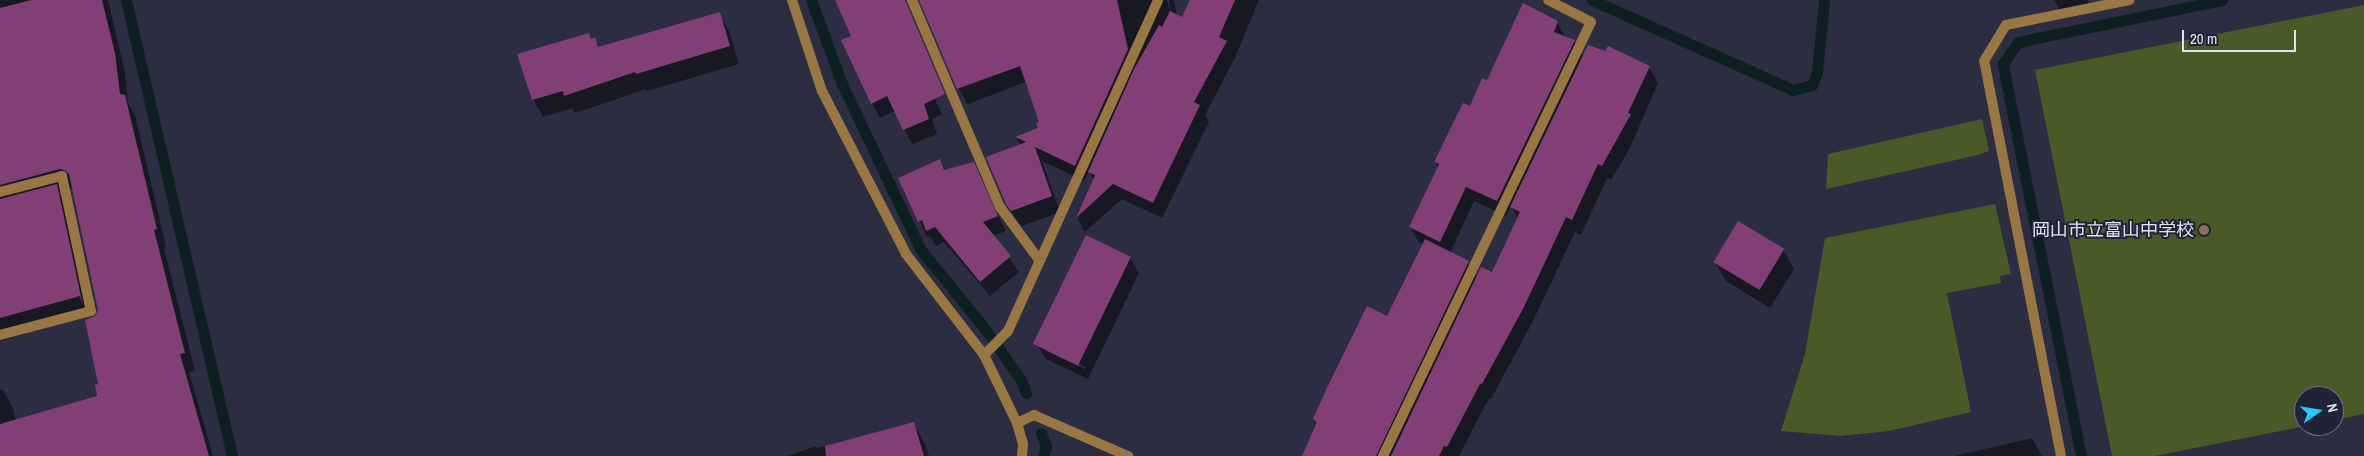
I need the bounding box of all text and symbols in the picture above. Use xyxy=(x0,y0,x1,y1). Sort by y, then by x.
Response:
scale bar xyxy=(2184,20,2298,52)
text: 20 m xyxy=(2190,28,2217,49)
place label: 岡山市立富山中学校 xyxy=(2032,219,2194,241)
marker: 岡山市立富山中学校 xyxy=(2198,224,2210,236)
north arrow xyxy=(2294,386,2344,436)
text: N xyxy=(2323,402,2342,414)

